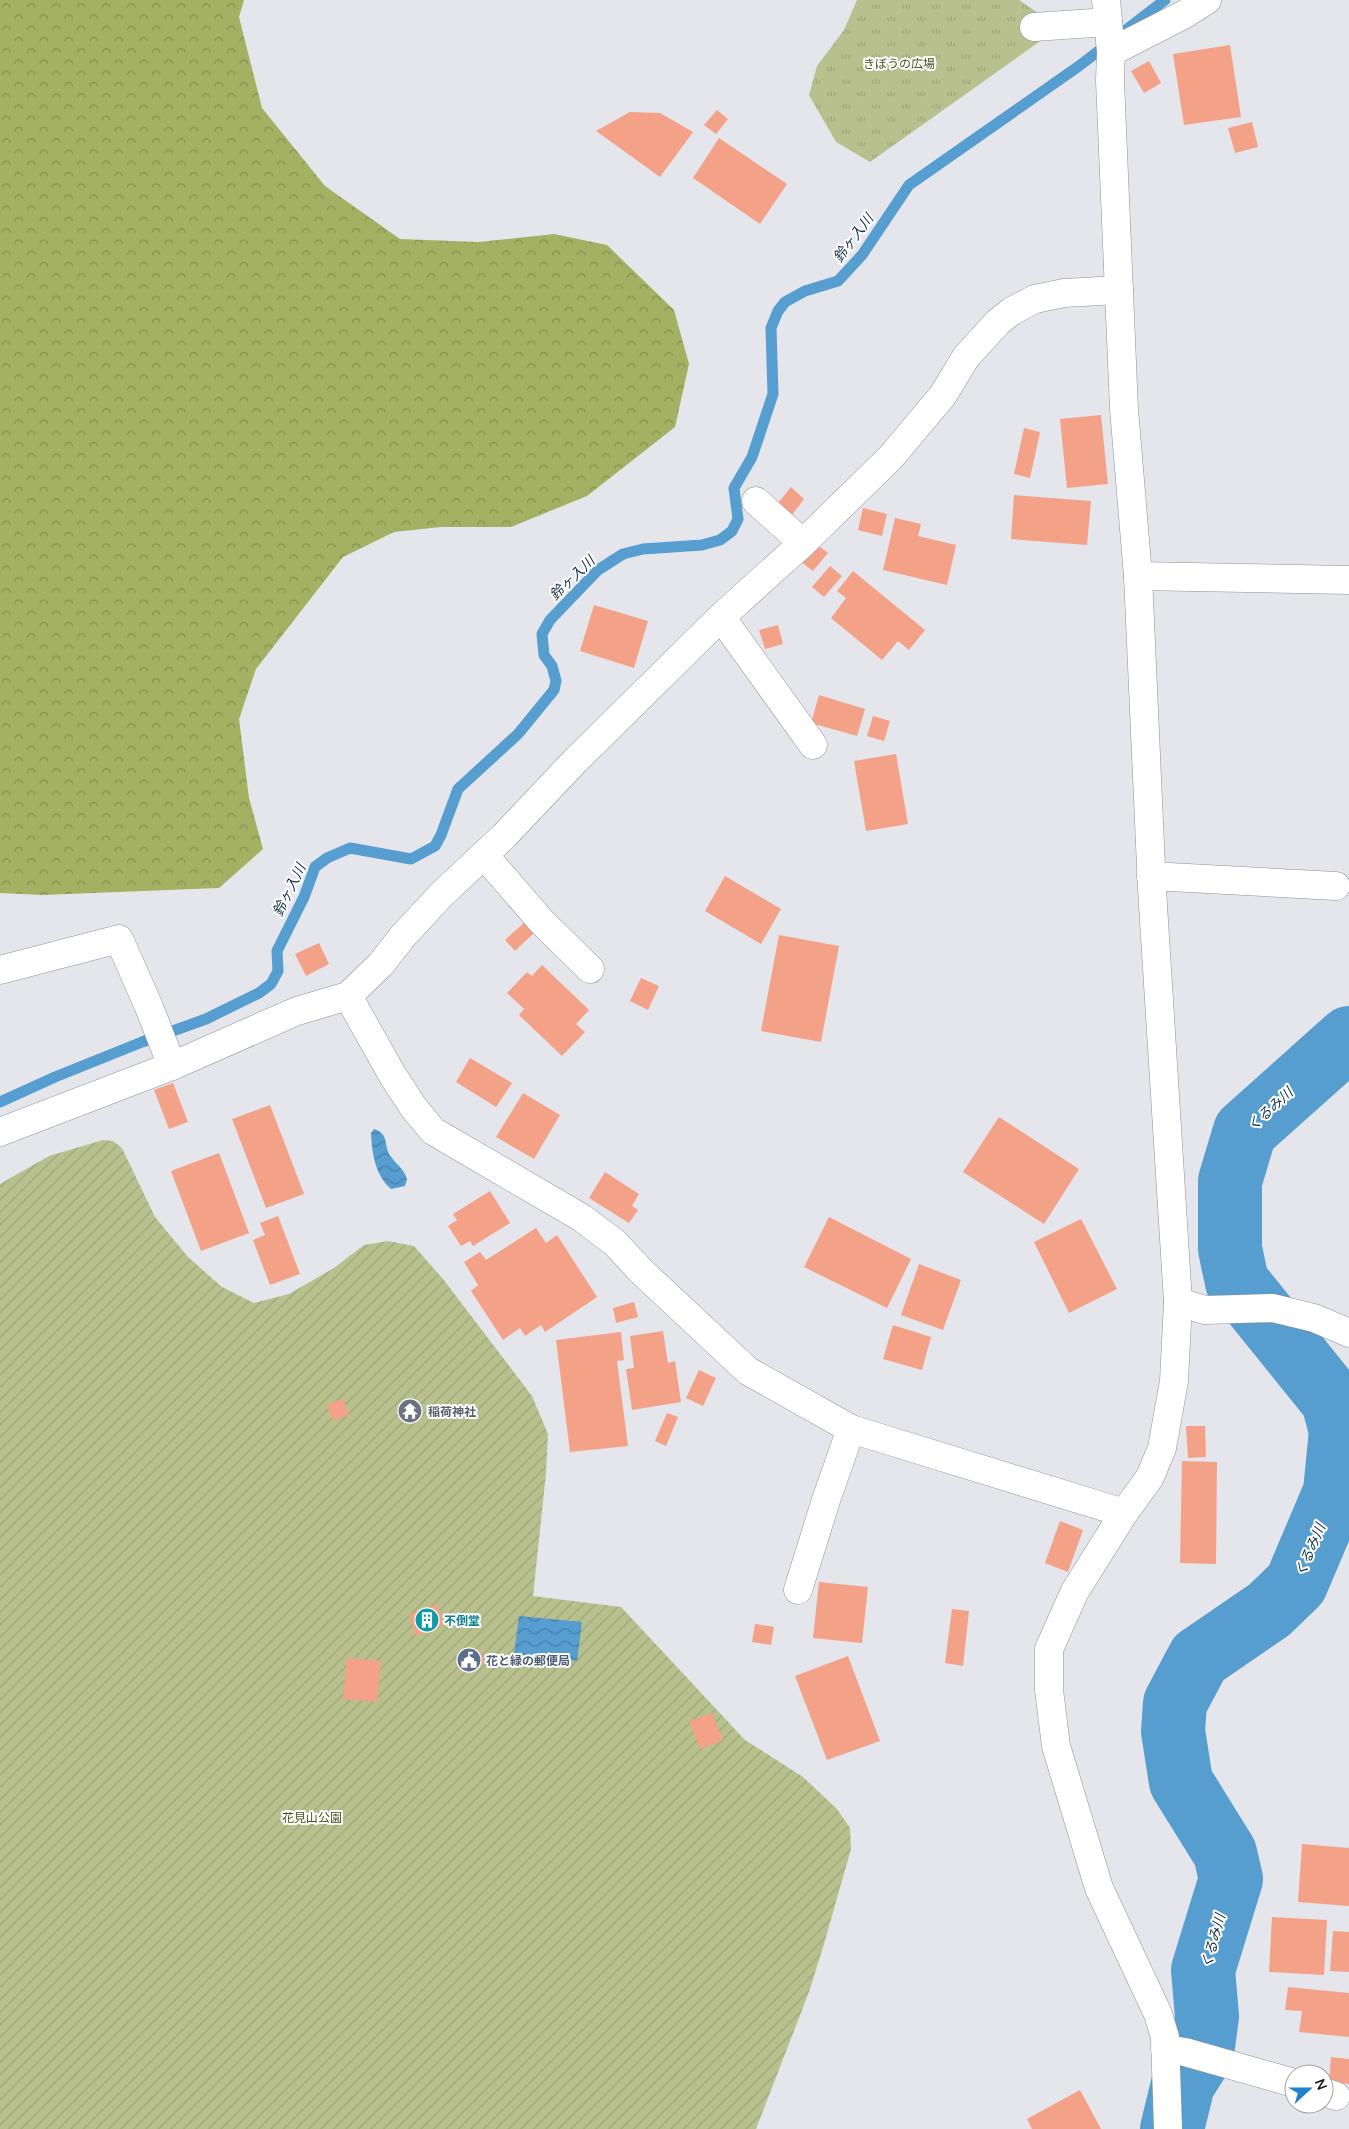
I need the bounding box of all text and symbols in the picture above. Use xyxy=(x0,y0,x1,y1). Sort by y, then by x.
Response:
park label: きぼうの広場 xyxy=(863,56,935,71)
water label: 鈴ヶ入川 xyxy=(829,209,878,266)
water label: 鈴ヶ入川 xyxy=(546,551,600,604)
water label: 鈴ヶ入川 xyxy=(269,859,310,919)
water label: くるみ川 xyxy=(1243,1082,1298,1135)
temple icon: 稲荷神社 xyxy=(397,1398,423,1424)
place label: 稲荷神社 xyxy=(428,1404,476,1419)
water label: くるみ川 xyxy=(1291,1519,1330,1579)
building icon: 不倒堂 xyxy=(414,1607,440,1633)
place label: 不倒堂 xyxy=(444,1613,480,1628)
public building icon: 花と緑の郵便局 xyxy=(456,1647,482,1673)
place label: 花と緑の郵便局 xyxy=(486,1653,570,1668)
park label: 花見山公園 xyxy=(282,1810,342,1825)
water label: くるみ川 xyxy=(1197,1910,1229,1970)
north arrow xyxy=(1284,2064,1334,2114)
text: N xyxy=(1311,2076,1331,2093)

